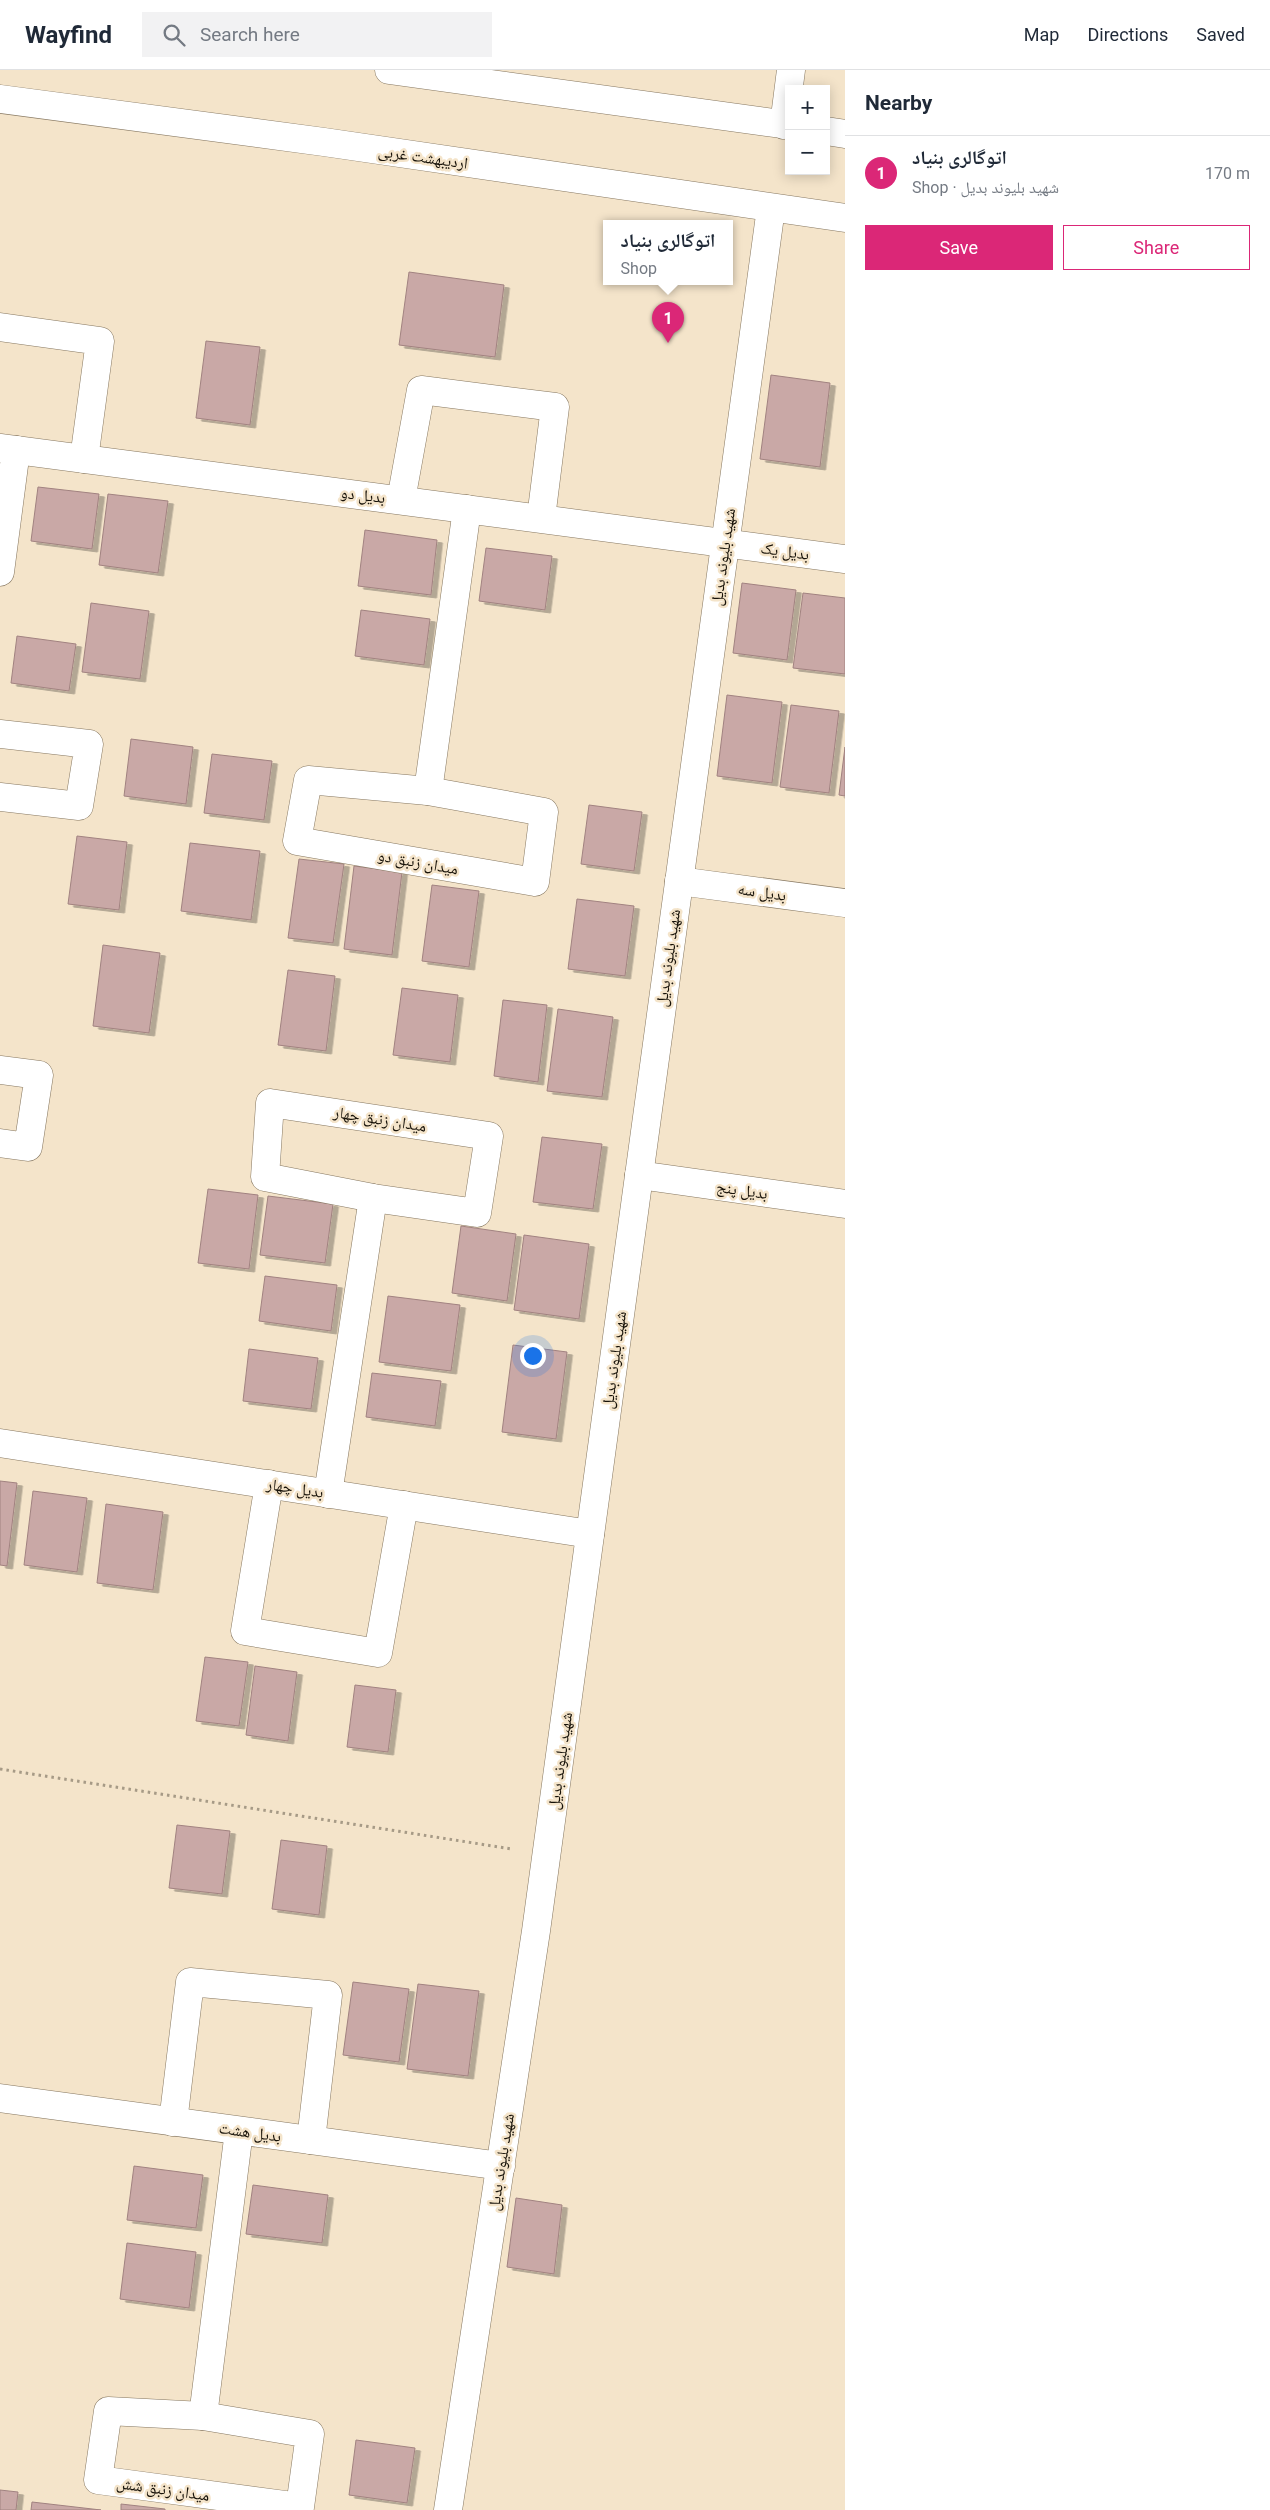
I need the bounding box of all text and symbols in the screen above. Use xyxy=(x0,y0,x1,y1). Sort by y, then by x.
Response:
search box xyxy=(142,12,492,57)
text: Wayfind xyxy=(25,21,112,49)
icon: search xyxy=(160,21,188,49)
text: Search here xyxy=(200,23,300,46)
text: Map xyxy=(1024,24,1059,45)
text: Directions xyxy=(1087,24,1168,45)
text: Saved xyxy=(1196,24,1245,45)
map controls xyxy=(785,85,830,175)
button: + xyxy=(785,85,830,130)
text: Nearby xyxy=(865,91,932,115)
button: − xyxy=(785,130,830,175)
street label: اردیبهشت غربی xyxy=(377,141,469,174)
text: اتوگالری بنیاد xyxy=(912,146,1007,169)
text: 1 xyxy=(876,164,886,183)
text: 170 m xyxy=(1205,164,1250,183)
text: Shop · شهید بلیوند بدیل xyxy=(912,178,1059,197)
popup xyxy=(603,220,733,285)
button: Save xyxy=(865,225,1053,270)
button: Share xyxy=(1063,225,1250,270)
text: اتوگالری بنیاد xyxy=(621,229,715,252)
text: Shop xyxy=(621,259,657,278)
pin: 1 xyxy=(652,302,684,343)
street label: بدیل دو xyxy=(339,483,386,508)
street label: شهید بلیوند بدیل xyxy=(707,507,740,607)
street label: بدیل یک xyxy=(759,538,810,565)
street label: میدان زنبق دو xyxy=(376,846,460,879)
street label: بدیل سه xyxy=(736,879,787,906)
street label: شهید بلیوند بدیل xyxy=(652,908,685,1008)
street label: میدان زنبق چهار xyxy=(331,1102,428,1137)
street label: بدیل پنج xyxy=(715,1177,769,1204)
street label: شهید بلیوند بدیل xyxy=(598,1310,631,1410)
your location xyxy=(520,1343,546,1369)
street label: بدیل چهار xyxy=(264,1474,325,1503)
street label: شهید بلیوند بدیل xyxy=(544,1711,577,1811)
street label: شهید بلیوند بدیل xyxy=(484,2112,519,2212)
street label: بدیل هشت xyxy=(217,2118,282,2147)
street label: میدان زنبق شش xyxy=(115,2473,211,2506)

